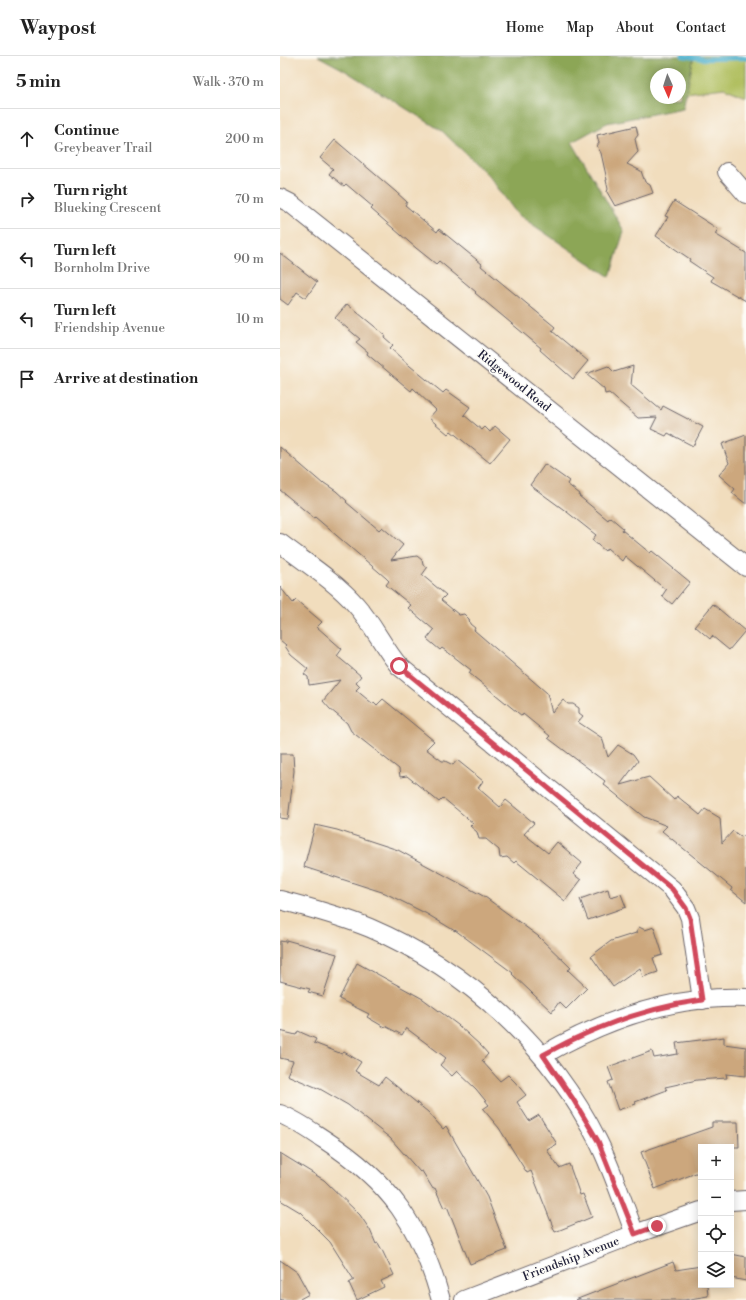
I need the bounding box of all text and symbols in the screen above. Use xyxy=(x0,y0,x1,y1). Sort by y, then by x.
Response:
text: Waypost xyxy=(20,16,96,40)
text: Home xyxy=(506,19,544,37)
text: Map xyxy=(566,19,594,37)
text: About xyxy=(616,19,654,37)
text: Contact xyxy=(676,19,726,37)
north arrow xyxy=(650,68,686,104)
text: 5 min xyxy=(16,71,61,93)
text: Walk · 370 m xyxy=(192,74,264,90)
text: Continue xyxy=(54,121,119,140)
icon: ahead xyxy=(16,128,38,150)
text: 200 m xyxy=(225,131,264,147)
text: Greybeaver Trail xyxy=(54,140,152,156)
text: Turn right xyxy=(54,181,128,200)
icon: right xyxy=(16,188,38,210)
text: 70 m xyxy=(235,191,264,207)
text: Blueking Crescent xyxy=(54,200,161,216)
text: Turn left xyxy=(54,241,116,260)
icon: left xyxy=(16,248,38,270)
text: 90 m xyxy=(233,251,264,267)
text: Bornholm Drive xyxy=(54,260,150,276)
text: Turn left xyxy=(54,301,116,320)
icon: left xyxy=(16,308,38,330)
text: 10 m xyxy=(236,311,264,327)
text: Friendship Avenue xyxy=(54,320,165,336)
street label: Ridgewood Road xyxy=(474,347,554,415)
icon: arrive xyxy=(16,368,38,390)
text: Arrive at destination xyxy=(54,369,198,388)
route start xyxy=(390,657,408,675)
map controls xyxy=(698,1144,734,1288)
button: + xyxy=(698,1144,734,1180)
button: − xyxy=(698,1180,734,1216)
button: locate xyxy=(698,1216,734,1252)
route end xyxy=(648,1217,666,1235)
street label: Friendship Avenue xyxy=(520,1234,622,1284)
button: layers xyxy=(698,1252,734,1288)

